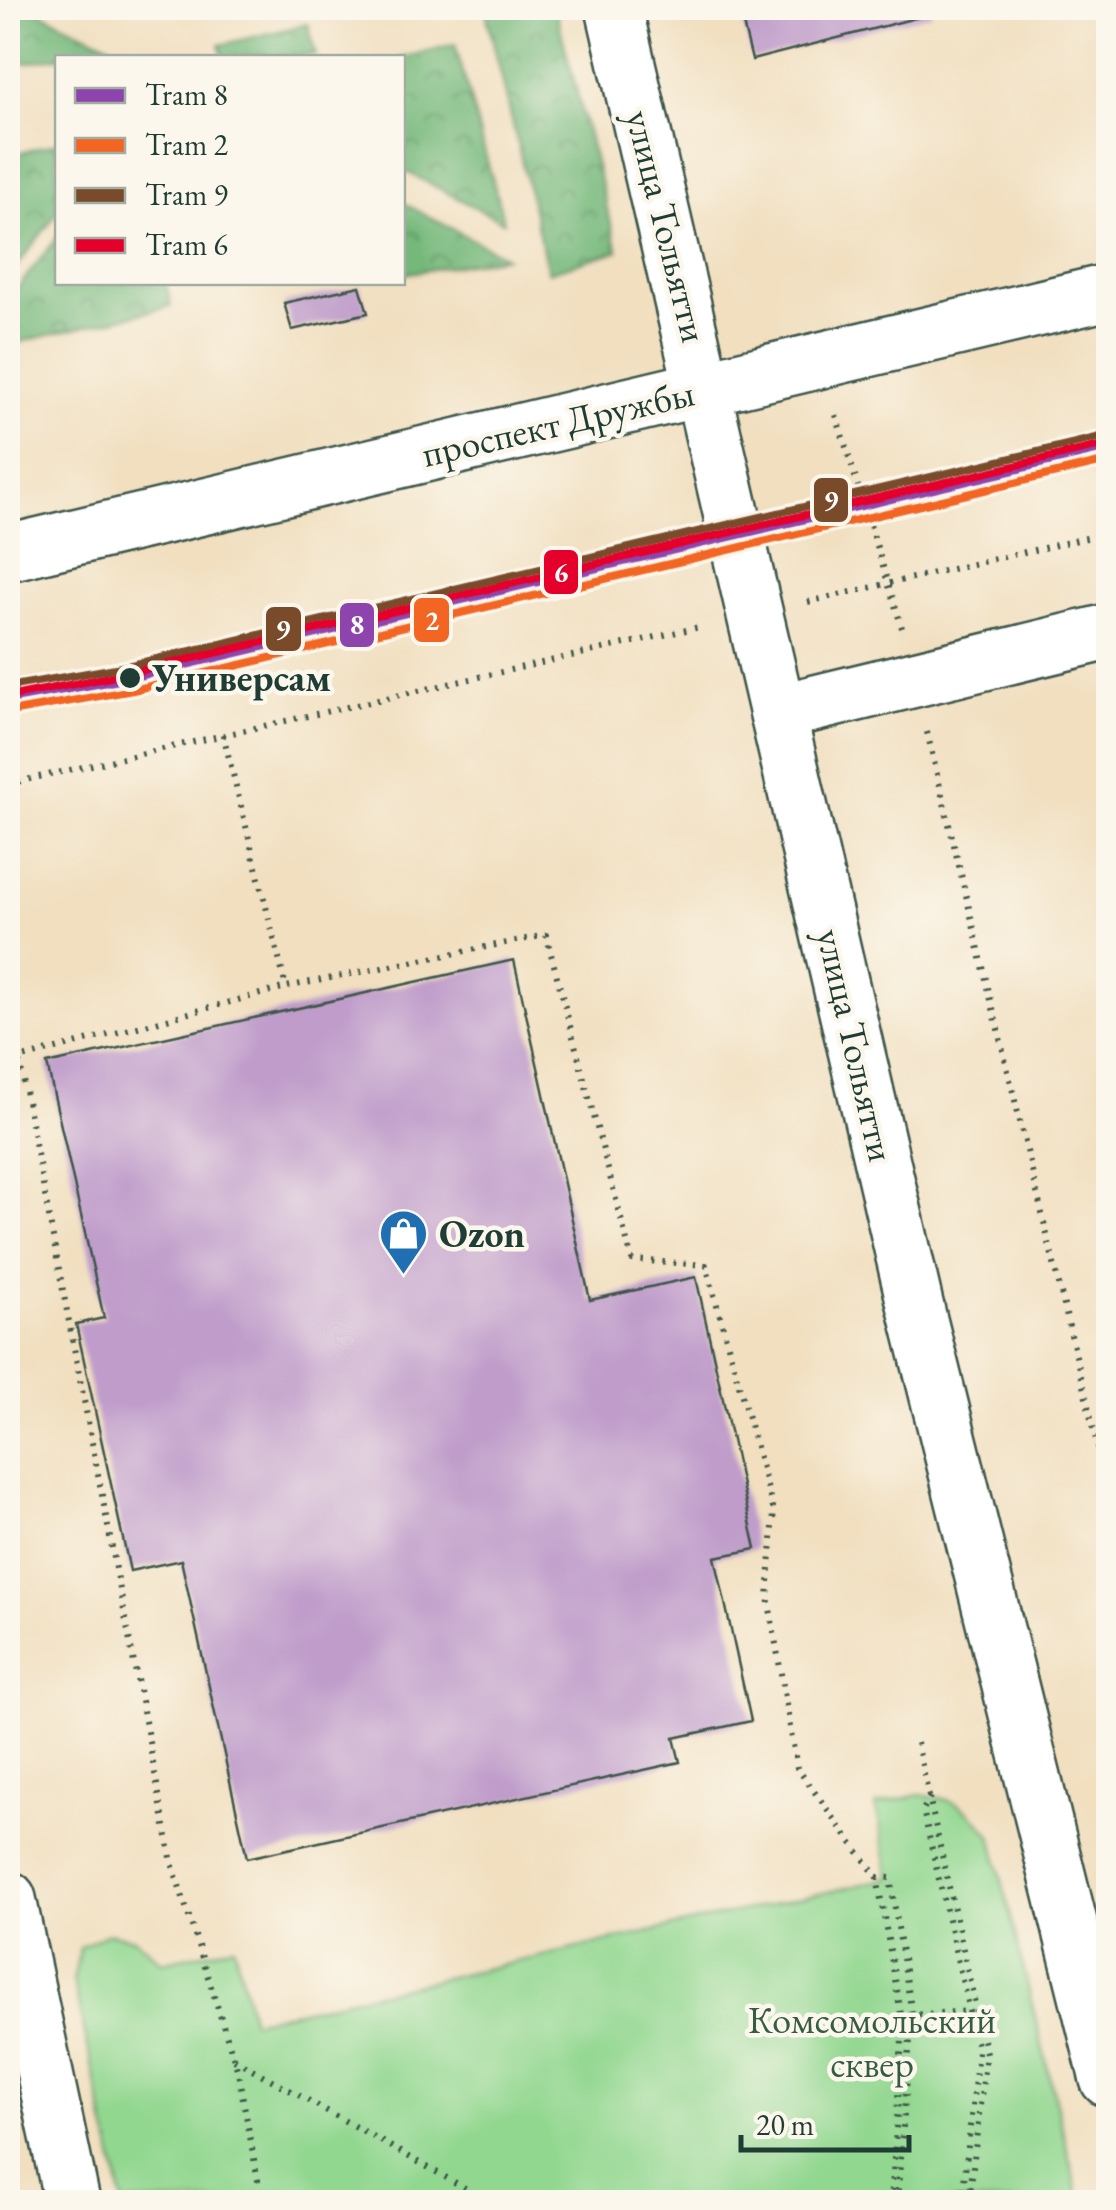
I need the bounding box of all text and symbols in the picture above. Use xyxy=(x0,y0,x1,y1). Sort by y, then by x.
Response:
legend xyxy=(55,55,405,285)
text: Tram 8 xyxy=(145,75,228,114)
street label: улица Тольятти xyxy=(615,105,720,347)
text: Tram 2 xyxy=(145,125,228,164)
text: Tram 9 xyxy=(145,175,228,214)
text: Tram 6 xyxy=(145,225,228,264)
street label: проспект Дружбы xyxy=(417,367,699,478)
line badge: 9 xyxy=(812,476,850,524)
text: 9 xyxy=(824,482,839,518)
line badge: 6 xyxy=(542,548,580,596)
text: 6 xyxy=(554,554,569,590)
line badge: 2 xyxy=(412,596,451,644)
line badge: 8 xyxy=(338,601,376,649)
text: 2 xyxy=(425,602,440,638)
line badge: 9 xyxy=(264,605,303,653)
text: 8 xyxy=(350,606,364,642)
text: 9 xyxy=(276,611,291,647)
place label: Универсам xyxy=(151,653,331,702)
marker: Универсам xyxy=(117,665,143,691)
street label: улица Тольятти xyxy=(806,924,907,1166)
shop icon: Ozon xyxy=(378,1208,430,1276)
place label: Ozon xyxy=(439,1209,525,1258)
park label: Комсомольский сквер xyxy=(748,1995,996,2088)
scale bar xyxy=(741,2090,908,2152)
text: 20 m xyxy=(756,2105,814,2144)

